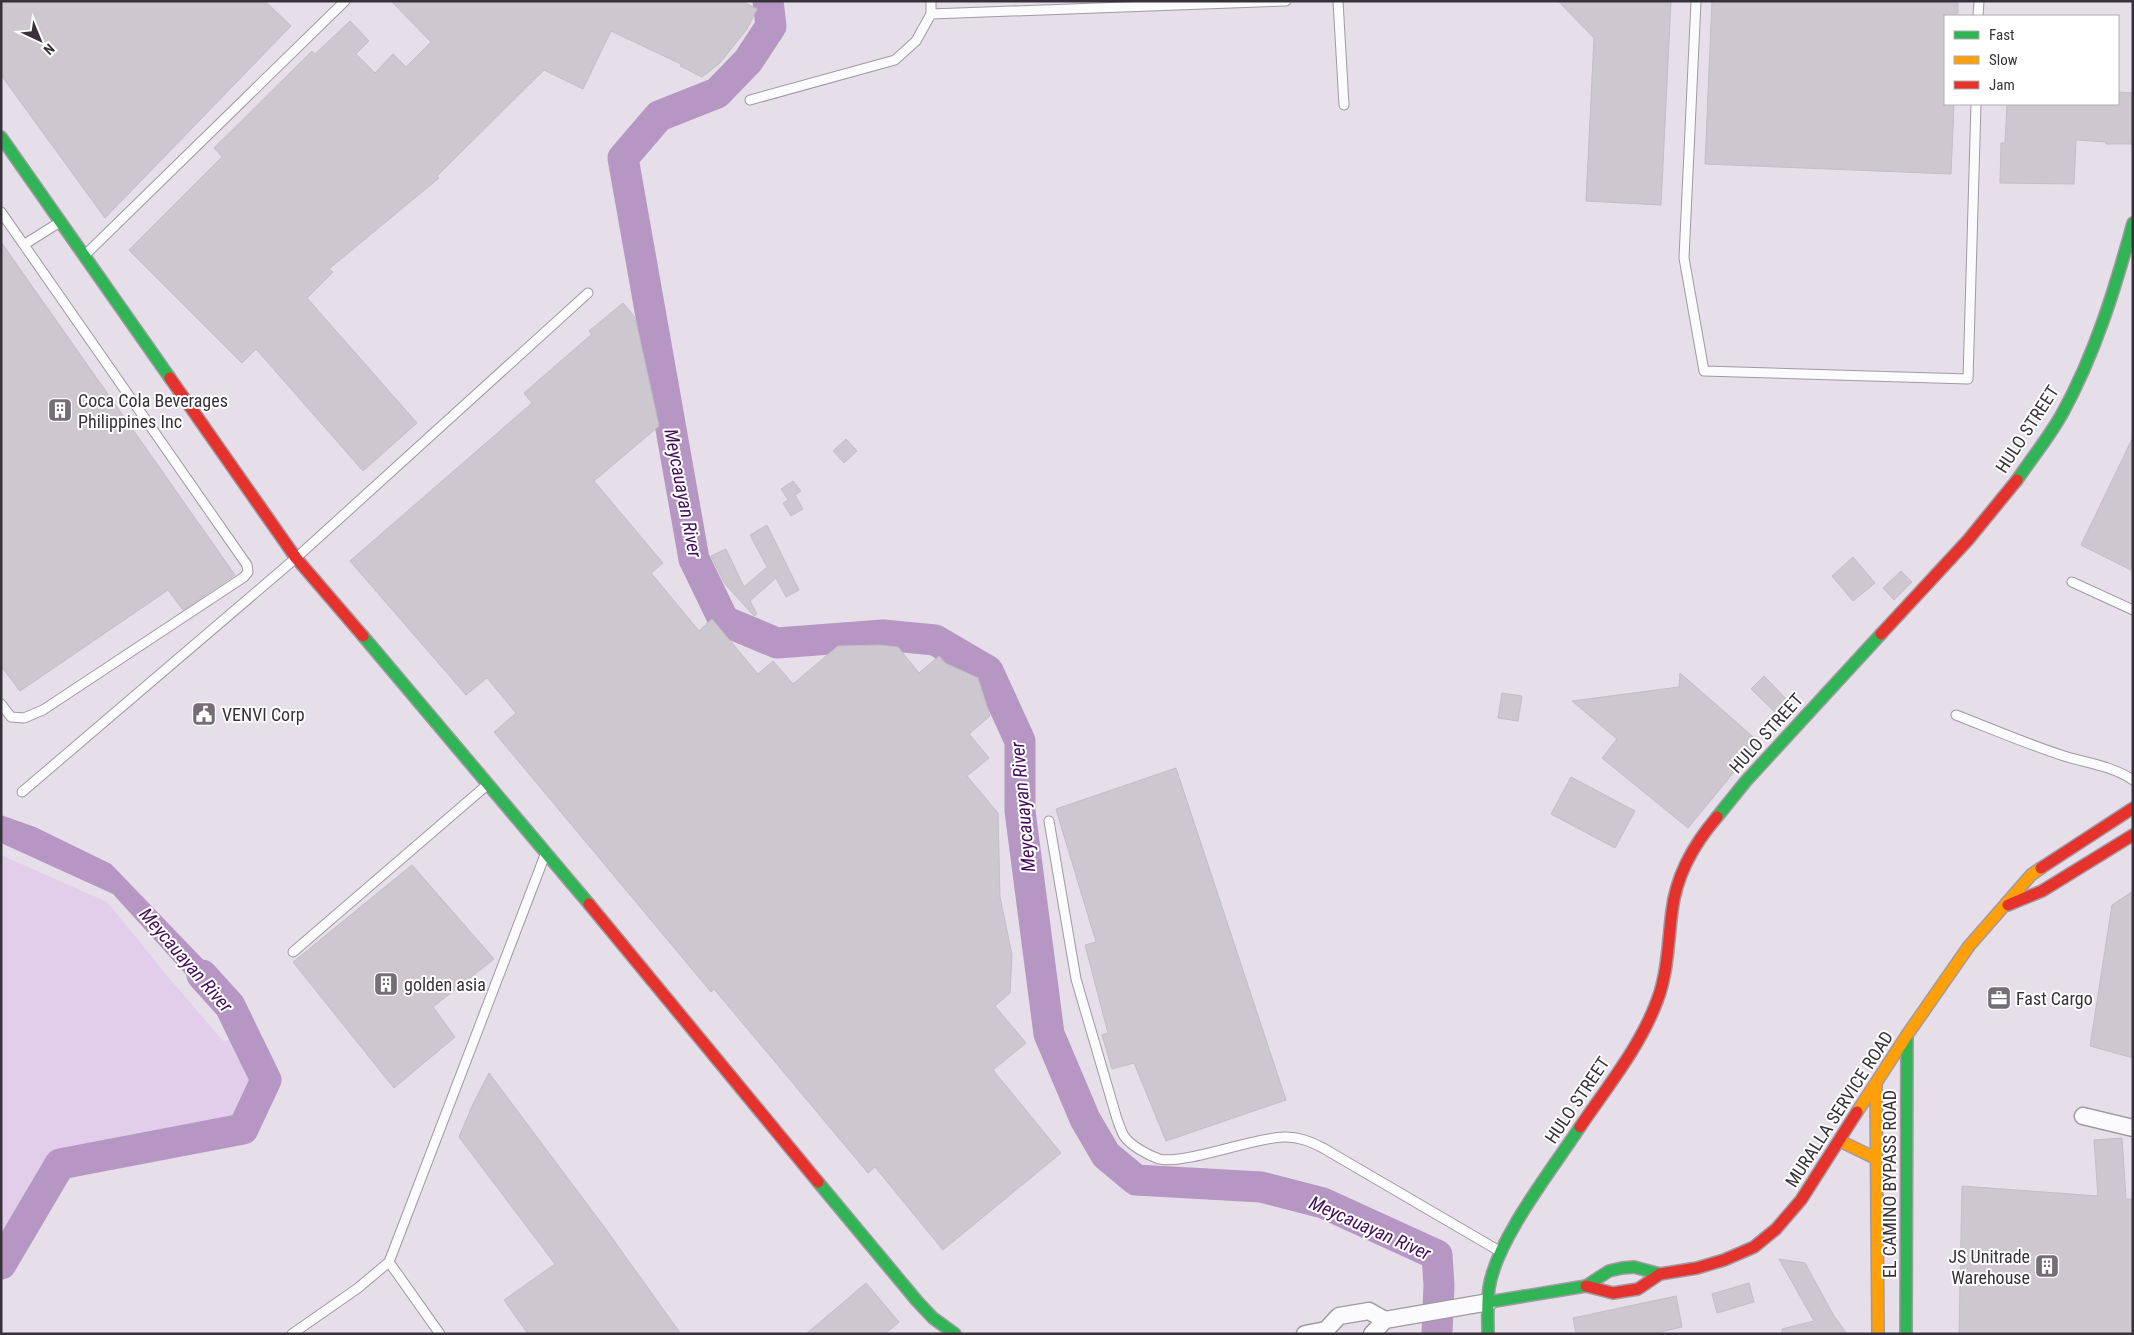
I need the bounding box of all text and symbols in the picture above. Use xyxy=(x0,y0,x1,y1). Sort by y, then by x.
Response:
north arrow xyxy=(15,15,65,65)
legend xyxy=(1944,15,2119,105)
text: Fast xyxy=(1989,26,2014,44)
text: N xyxy=(40,41,58,58)
text: Slow xyxy=(1989,51,2018,69)
text: Jam xyxy=(1989,76,2015,94)
street label: HULO STREET xyxy=(1991,381,2063,477)
place label: Coca Cola Beverages Philippines Inc xyxy=(78,390,228,432)
building icon: Coca Cola Beverages Philippines Inc xyxy=(47,397,73,423)
water label: Meycauayan River xyxy=(659,427,707,560)
street label: HULO STREET xyxy=(1725,689,1807,777)
public building icon: VENVI Corp xyxy=(191,701,217,727)
place label: VENVI Corp xyxy=(222,704,305,725)
water label: Meycauayan River xyxy=(1006,741,1040,873)
water label: Meycauayan River xyxy=(134,903,238,1017)
building icon: golden asia xyxy=(373,971,399,997)
place label: golden asia xyxy=(404,974,486,995)
office icon: Fast Cargo xyxy=(1986,985,2012,1011)
place label: Fast Cargo xyxy=(2016,988,2093,1009)
street label: MURALLA SERVICE ROAD xyxy=(1781,1027,1897,1191)
street label: HULO STREET xyxy=(1540,1053,1614,1147)
street label: EL CAMINO BYPASS ROAD xyxy=(1879,1090,1900,1278)
water label: Meycauayan River xyxy=(1306,1191,1435,1265)
place label: JS Unitrade Warehouse xyxy=(1948,1246,2030,1288)
building icon: JS Unitrade Warehouse xyxy=(2034,1253,2060,1279)

